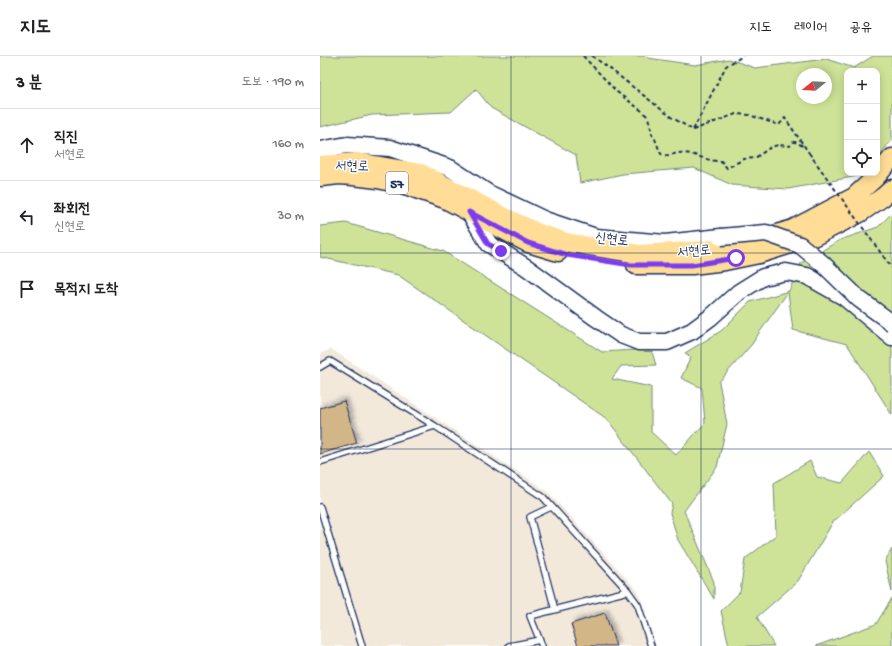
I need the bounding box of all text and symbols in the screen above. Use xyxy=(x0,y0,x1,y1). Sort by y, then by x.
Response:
text: 지도 xyxy=(20,17,51,40)
text: 지도 xyxy=(749,20,772,37)
text: 레이어 xyxy=(794,20,827,37)
text: 공유 xyxy=(849,20,872,37)
north arrow xyxy=(796,68,832,104)
map controls xyxy=(844,68,880,176)
button: + xyxy=(844,68,880,104)
text: 3 분 xyxy=(16,74,43,94)
text: 도보 · 190 m xyxy=(241,75,304,90)
button: − xyxy=(844,104,880,140)
text: 직진 xyxy=(54,129,78,147)
icon: ahead xyxy=(16,134,38,156)
text: 160 m xyxy=(272,137,304,152)
button: locate xyxy=(844,140,880,176)
text: 서현로 xyxy=(54,148,85,163)
street label: 서현로 xyxy=(335,159,369,176)
road number: 57 xyxy=(386,172,408,194)
text: 좌회전 xyxy=(54,201,90,219)
icon: left xyxy=(16,206,38,228)
text: 30 m xyxy=(278,209,304,224)
text: 신현로 xyxy=(54,220,85,235)
street label: 신현로 xyxy=(594,230,630,251)
route end xyxy=(492,242,510,260)
street label: 서현로 xyxy=(677,243,712,262)
route start xyxy=(727,249,745,267)
icon: arrive xyxy=(16,278,38,300)
text: 목적지 도착 xyxy=(54,281,118,299)

